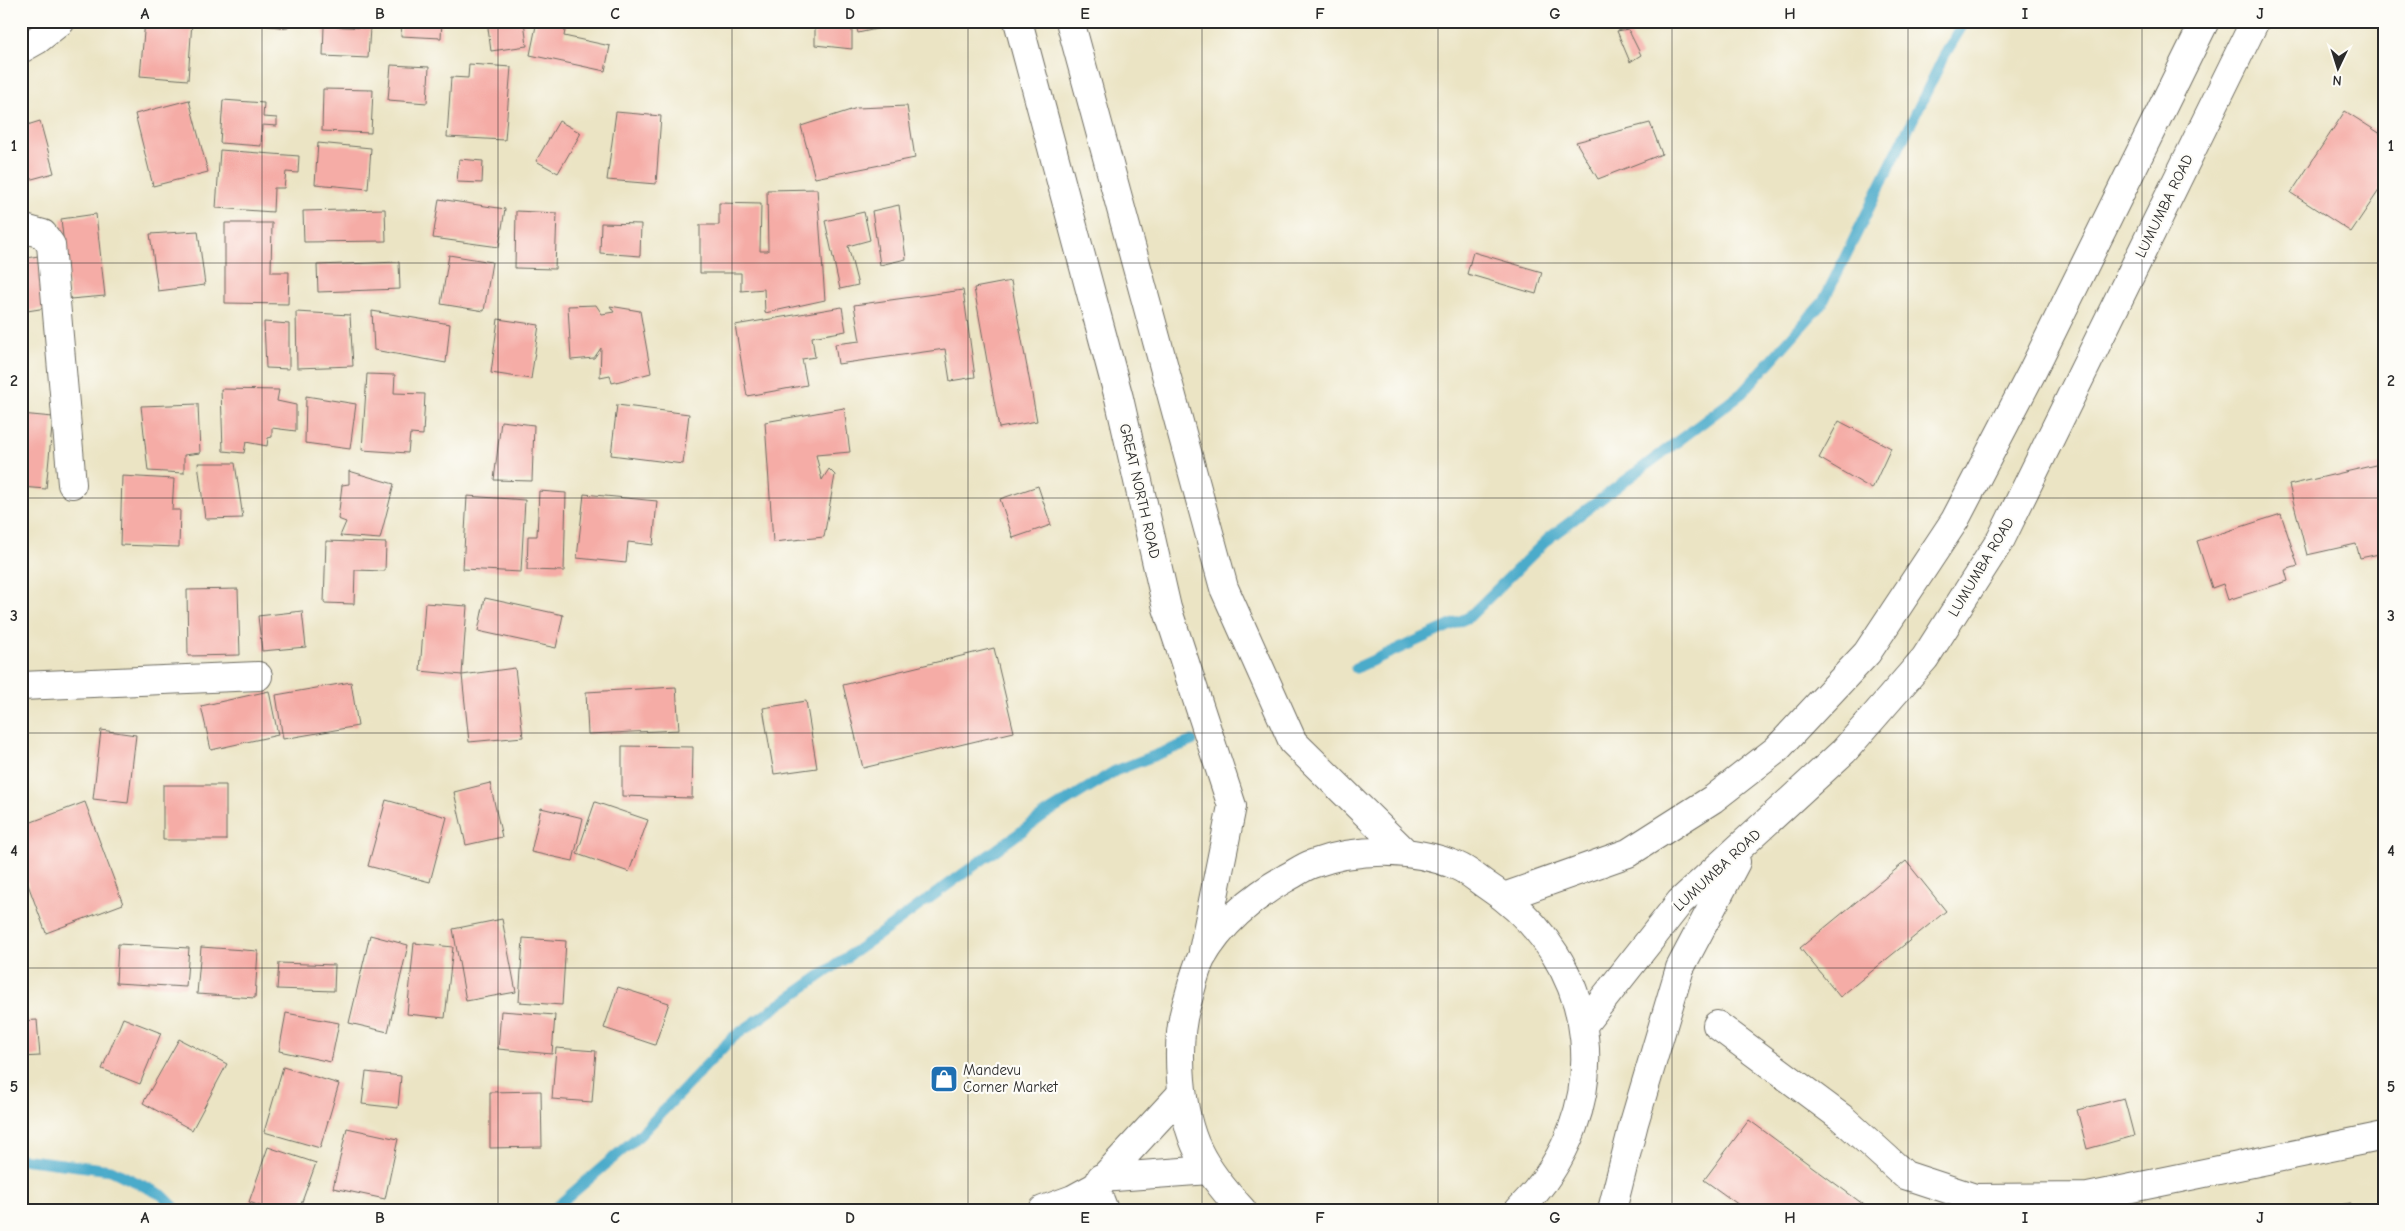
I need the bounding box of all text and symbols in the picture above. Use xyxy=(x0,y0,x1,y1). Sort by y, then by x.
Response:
text: A xyxy=(141,5,150,23)
text: B xyxy=(375,5,385,23)
text: C xyxy=(610,5,620,23)
text: D xyxy=(845,5,855,23)
text: E xyxy=(1080,5,1090,23)
text: F xyxy=(1315,5,1325,23)
text: G xyxy=(1549,5,1561,23)
text: H xyxy=(1784,5,1796,23)
text: I xyxy=(2022,5,2028,23)
text: J xyxy=(2256,5,2264,23)
north arrow xyxy=(2312,42,2362,92)
text: N xyxy=(2332,72,2342,89)
text: 1 xyxy=(11,137,17,155)
text: 1 xyxy=(2388,137,2394,155)
street label: LUMUMBA ROAD xyxy=(2131,151,2197,261)
text: 2 xyxy=(10,372,18,390)
text: 2 xyxy=(2387,372,2395,390)
street label: GREAT NORTH ROAD xyxy=(1116,422,1164,560)
street label: LUMUMBA ROAD xyxy=(1944,514,2018,620)
text: 3 xyxy=(10,607,18,625)
text: 3 xyxy=(2387,607,2395,625)
street label: LUMUMBA ROAD xyxy=(1670,825,1764,915)
text: 4 xyxy=(10,842,18,860)
text: 4 xyxy=(2387,842,2395,860)
place label: Mandevu Corner Market xyxy=(963,1061,1059,1096)
shop icon: Mandevu Corner Market xyxy=(929,1064,959,1094)
text: 5 xyxy=(10,1078,18,1096)
text: 5 xyxy=(2387,1078,2395,1096)
text: A xyxy=(141,1209,150,1227)
text: B xyxy=(375,1209,385,1227)
text: C xyxy=(610,1209,620,1227)
text: D xyxy=(845,1209,855,1227)
text: E xyxy=(1080,1209,1090,1227)
text: F xyxy=(1315,1209,1325,1227)
text: G xyxy=(1549,1209,1561,1227)
text: H xyxy=(1784,1209,1796,1227)
text: I xyxy=(2022,1209,2028,1227)
text: J xyxy=(2256,1209,2264,1227)

